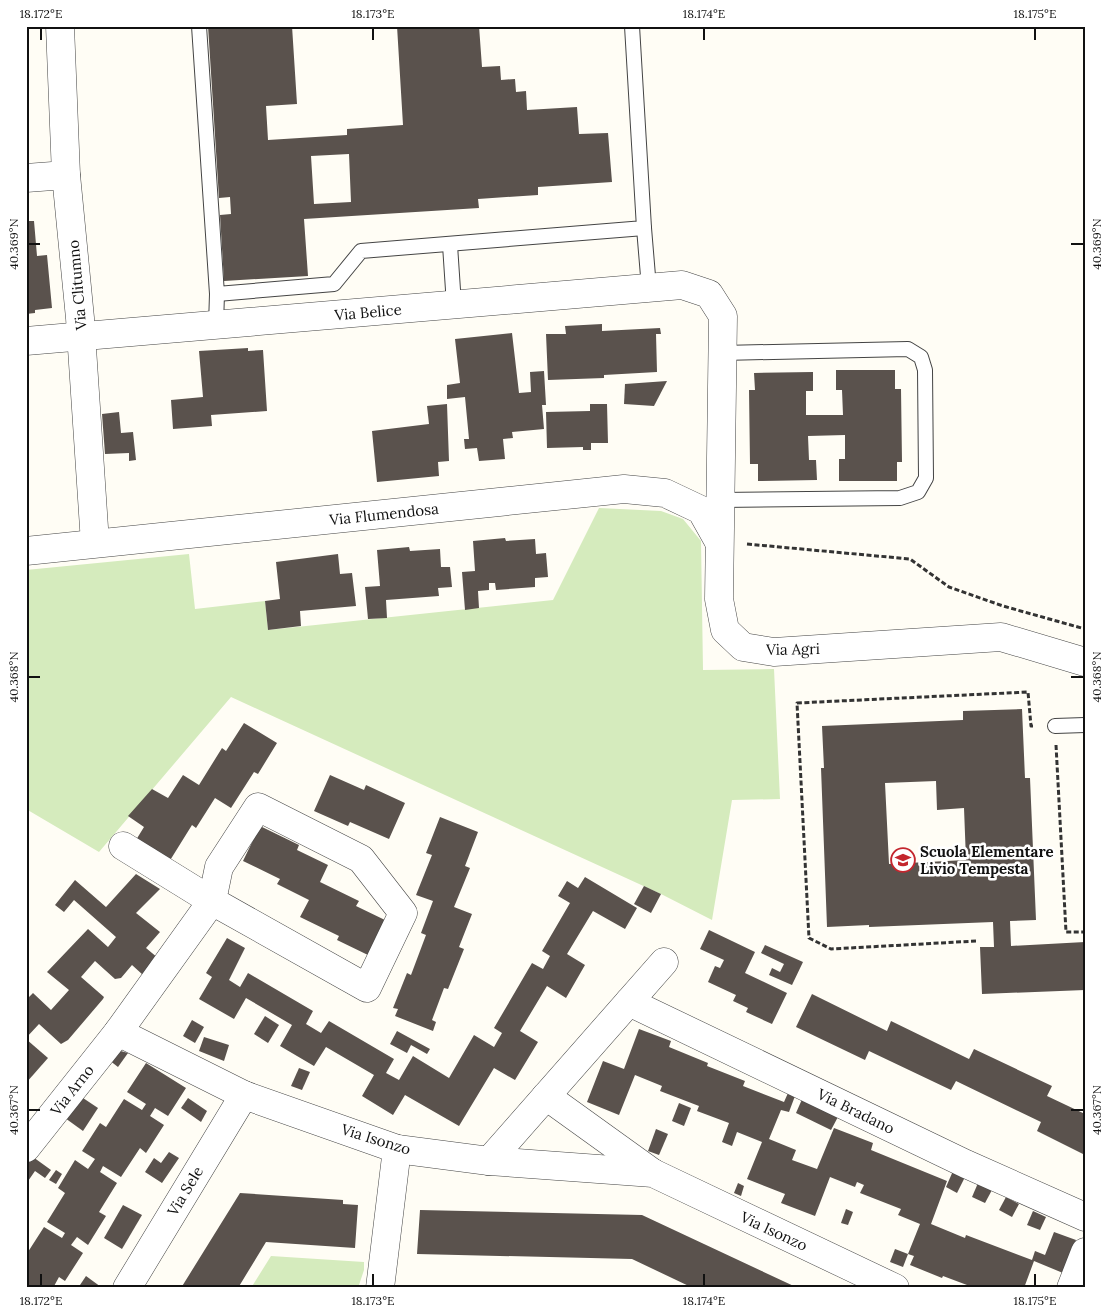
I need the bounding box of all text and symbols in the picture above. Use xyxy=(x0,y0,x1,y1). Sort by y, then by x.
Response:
text: 18.172°E xyxy=(20,6,62,21)
text: 18.173°E xyxy=(352,6,394,21)
text: 18.174°E xyxy=(683,6,725,21)
text: 18.175°E xyxy=(1014,6,1056,21)
text: 40.369°N xyxy=(6,218,21,270)
text: 40.369°N xyxy=(1089,218,1104,270)
street label: Via Clitumno xyxy=(64,239,90,332)
street label: Via Belice xyxy=(333,300,402,324)
street label: Via Flumendosa xyxy=(327,499,440,529)
street label: Via Agri xyxy=(765,639,820,659)
text: 40.368°N xyxy=(6,651,21,703)
text: 40.368°N xyxy=(1089,651,1104,703)
place label: Scuola Elementare Livio Tempesta xyxy=(920,842,1054,878)
school or university icon: Scuola Elementare Livio Tempesta xyxy=(890,847,916,873)
street label: Via Arno xyxy=(46,1061,98,1120)
street label: Via Bradano xyxy=(813,1084,898,1138)
text: 40.367°N xyxy=(6,1085,21,1135)
text: 40.367°N xyxy=(1089,1085,1104,1135)
street label: Via Isonzo xyxy=(338,1119,413,1159)
street label: Via Sele xyxy=(162,1163,207,1220)
street label: Via Isonzo xyxy=(737,1207,811,1255)
text: 18.172°E xyxy=(20,1293,62,1308)
text: 18.173°E xyxy=(352,1293,394,1308)
text: 18.174°E xyxy=(683,1293,725,1308)
text: 18.175°E xyxy=(1014,1293,1056,1308)

